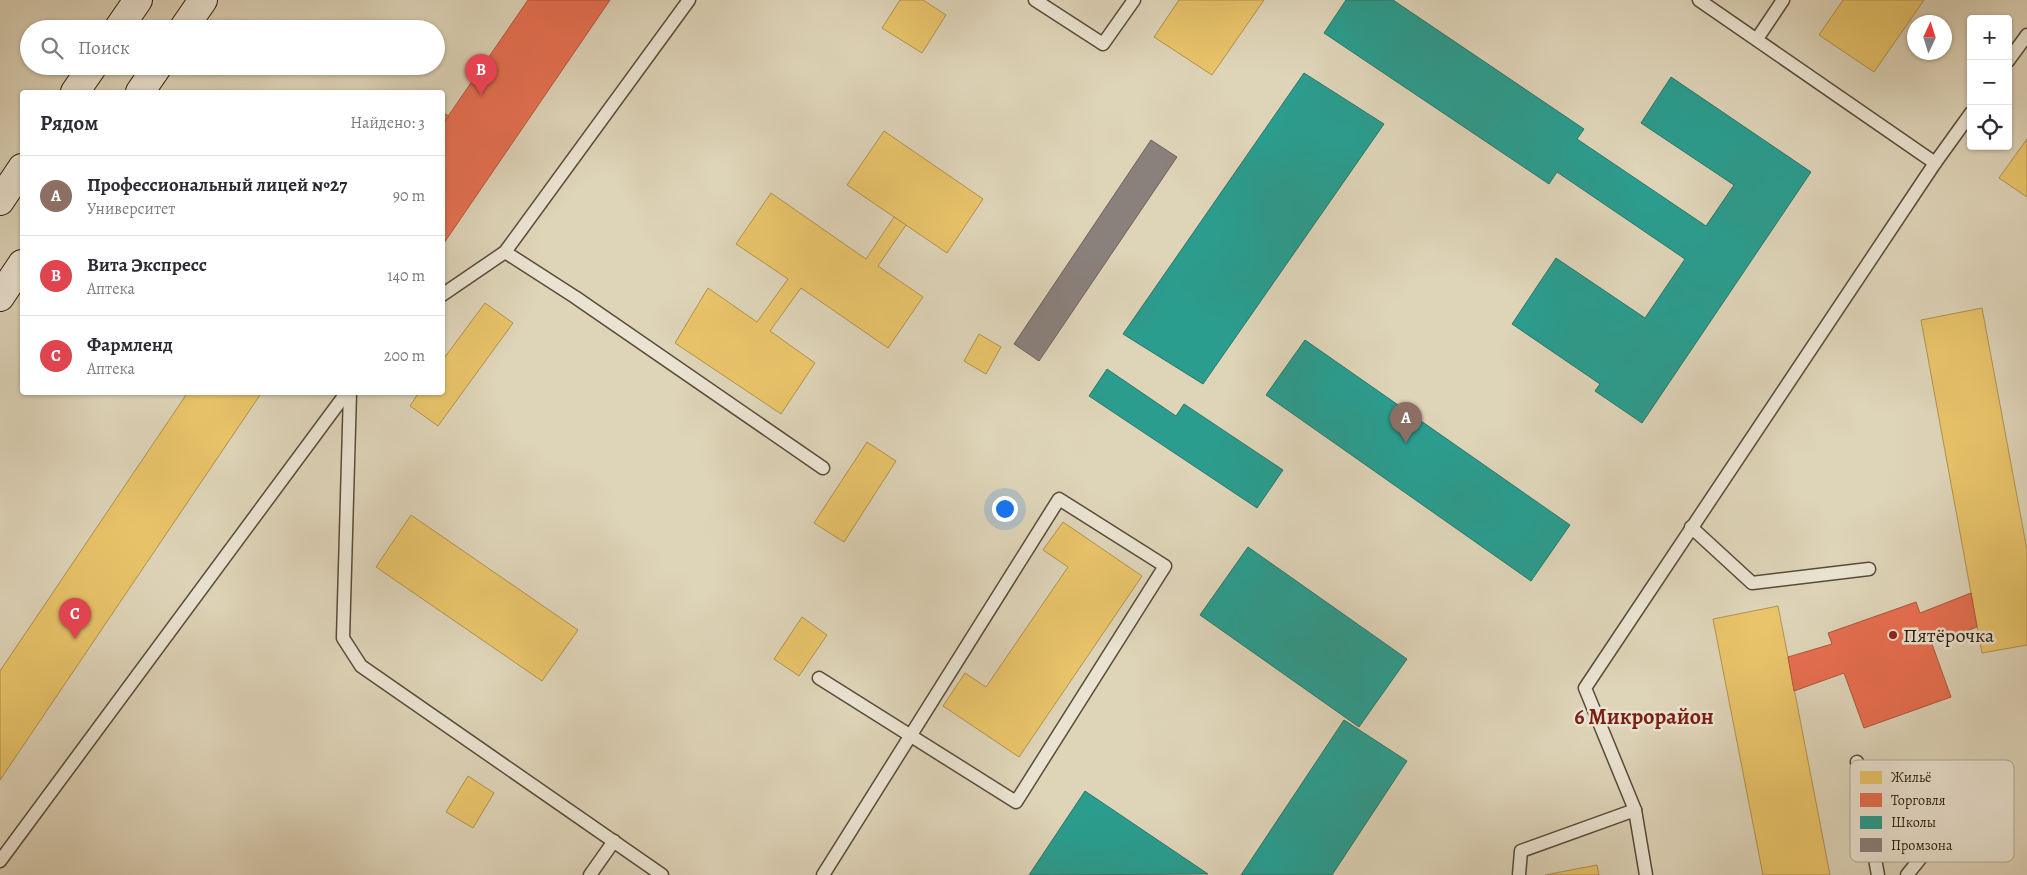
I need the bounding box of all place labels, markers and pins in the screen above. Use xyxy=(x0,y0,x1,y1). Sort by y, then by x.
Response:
pin: B xyxy=(465,54,497,95)
pin: A xyxy=(1390,402,1422,443)
pin: C xyxy=(59,598,91,639)
place label: Пятёрочка xyxy=(1903,622,1995,649)
marker: Пятёрочка xyxy=(1887,629,1899,641)

